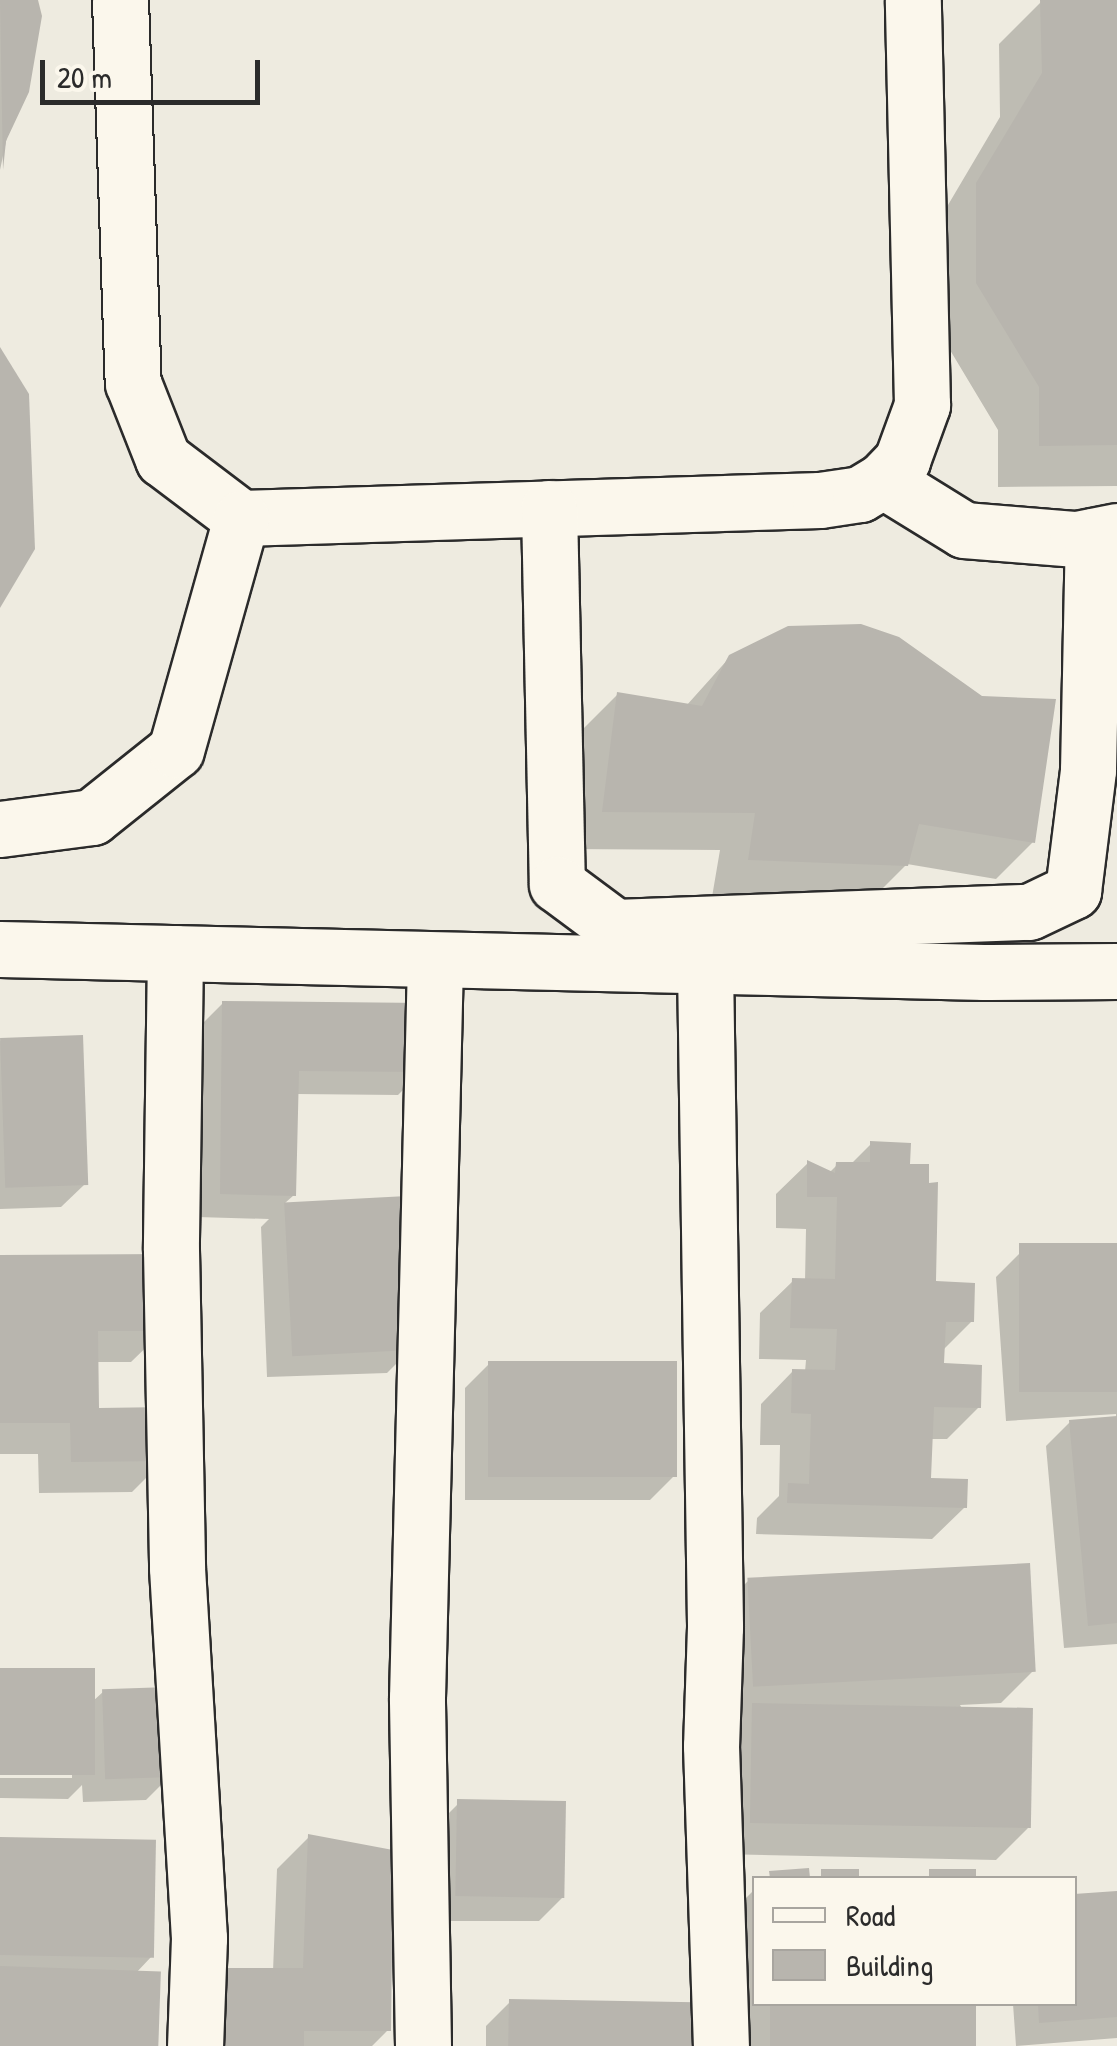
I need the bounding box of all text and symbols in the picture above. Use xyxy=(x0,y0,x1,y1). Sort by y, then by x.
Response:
scale bar xyxy=(45,40,265,102)
text: 20 m xyxy=(57,57,112,97)
legend xyxy=(752,1876,1077,2006)
text: Road xyxy=(846,1895,895,1935)
text: Building xyxy=(846,1945,933,1985)

